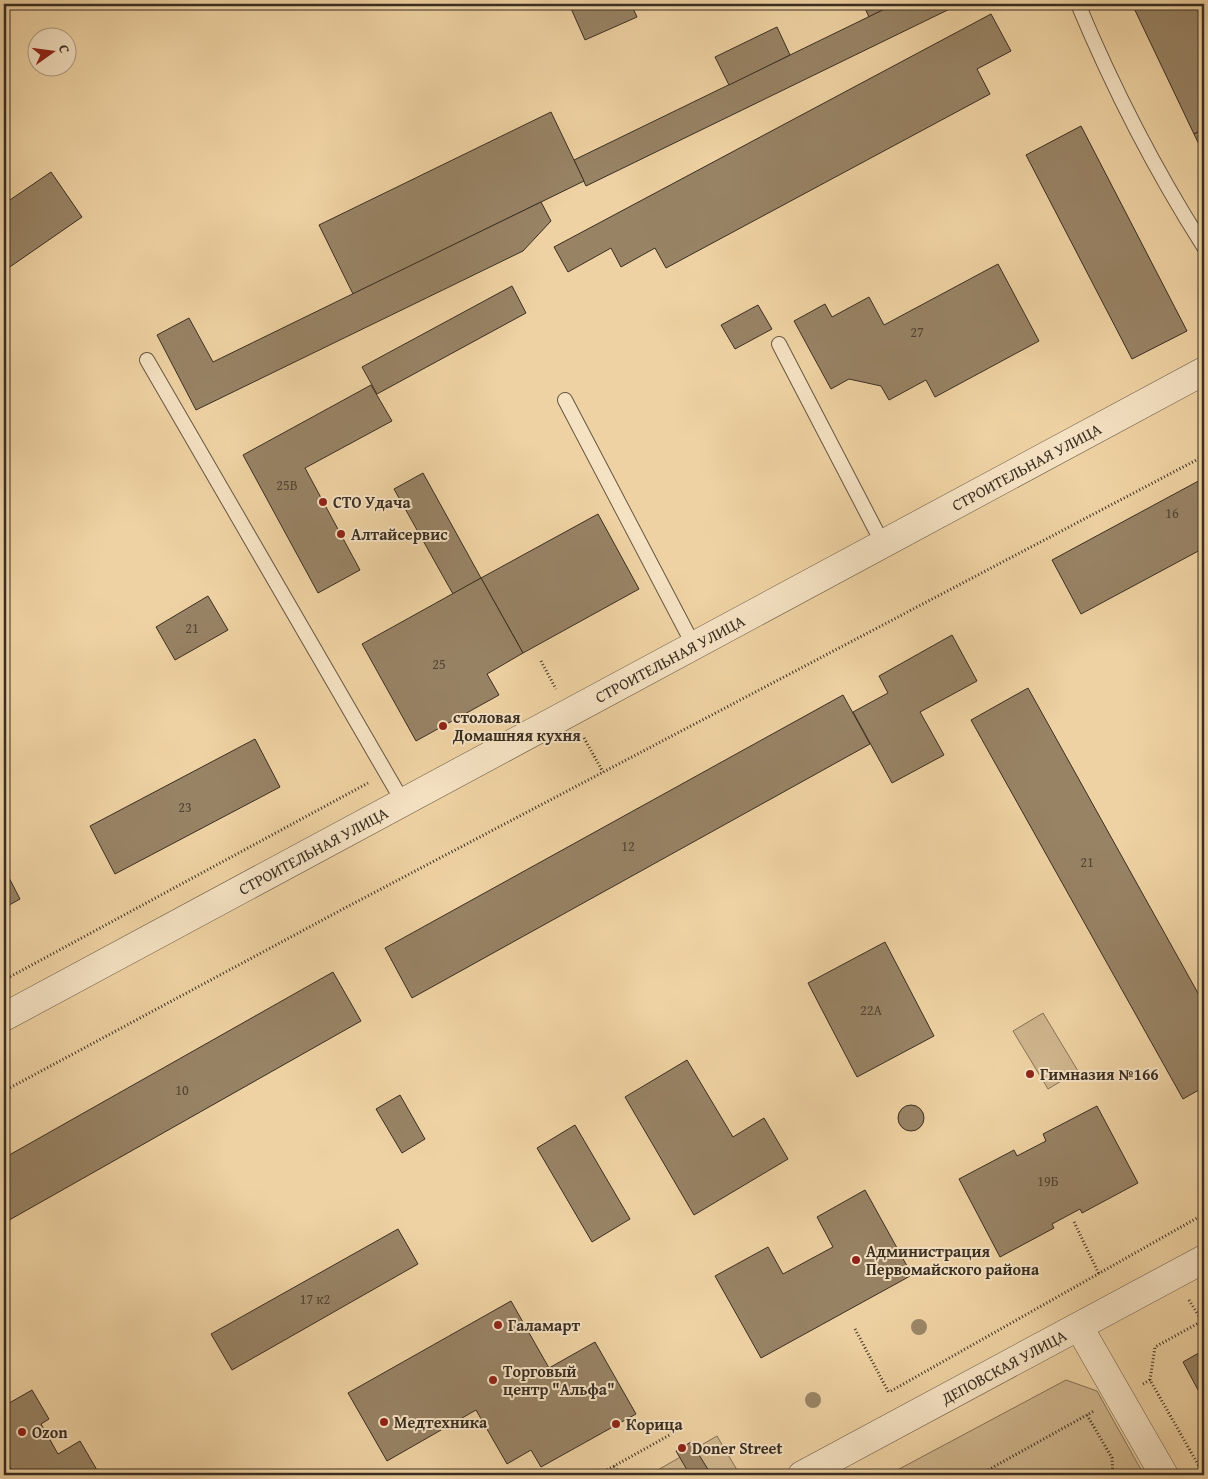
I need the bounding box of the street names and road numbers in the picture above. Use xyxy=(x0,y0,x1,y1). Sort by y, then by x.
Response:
street label: СТРОИТЕЛЬНАЯ УЛИЦА xyxy=(947,416,1106,517)
street label: СТРОИТЕЛЬНАЯ УЛИЦА xyxy=(591,608,749,709)
street label: СТРОИТЕЛЬНАЯ УЛИЦА xyxy=(234,800,392,901)
street label: ДЕПОВСКАЯ УЛИЦА xyxy=(936,1323,1071,1411)

